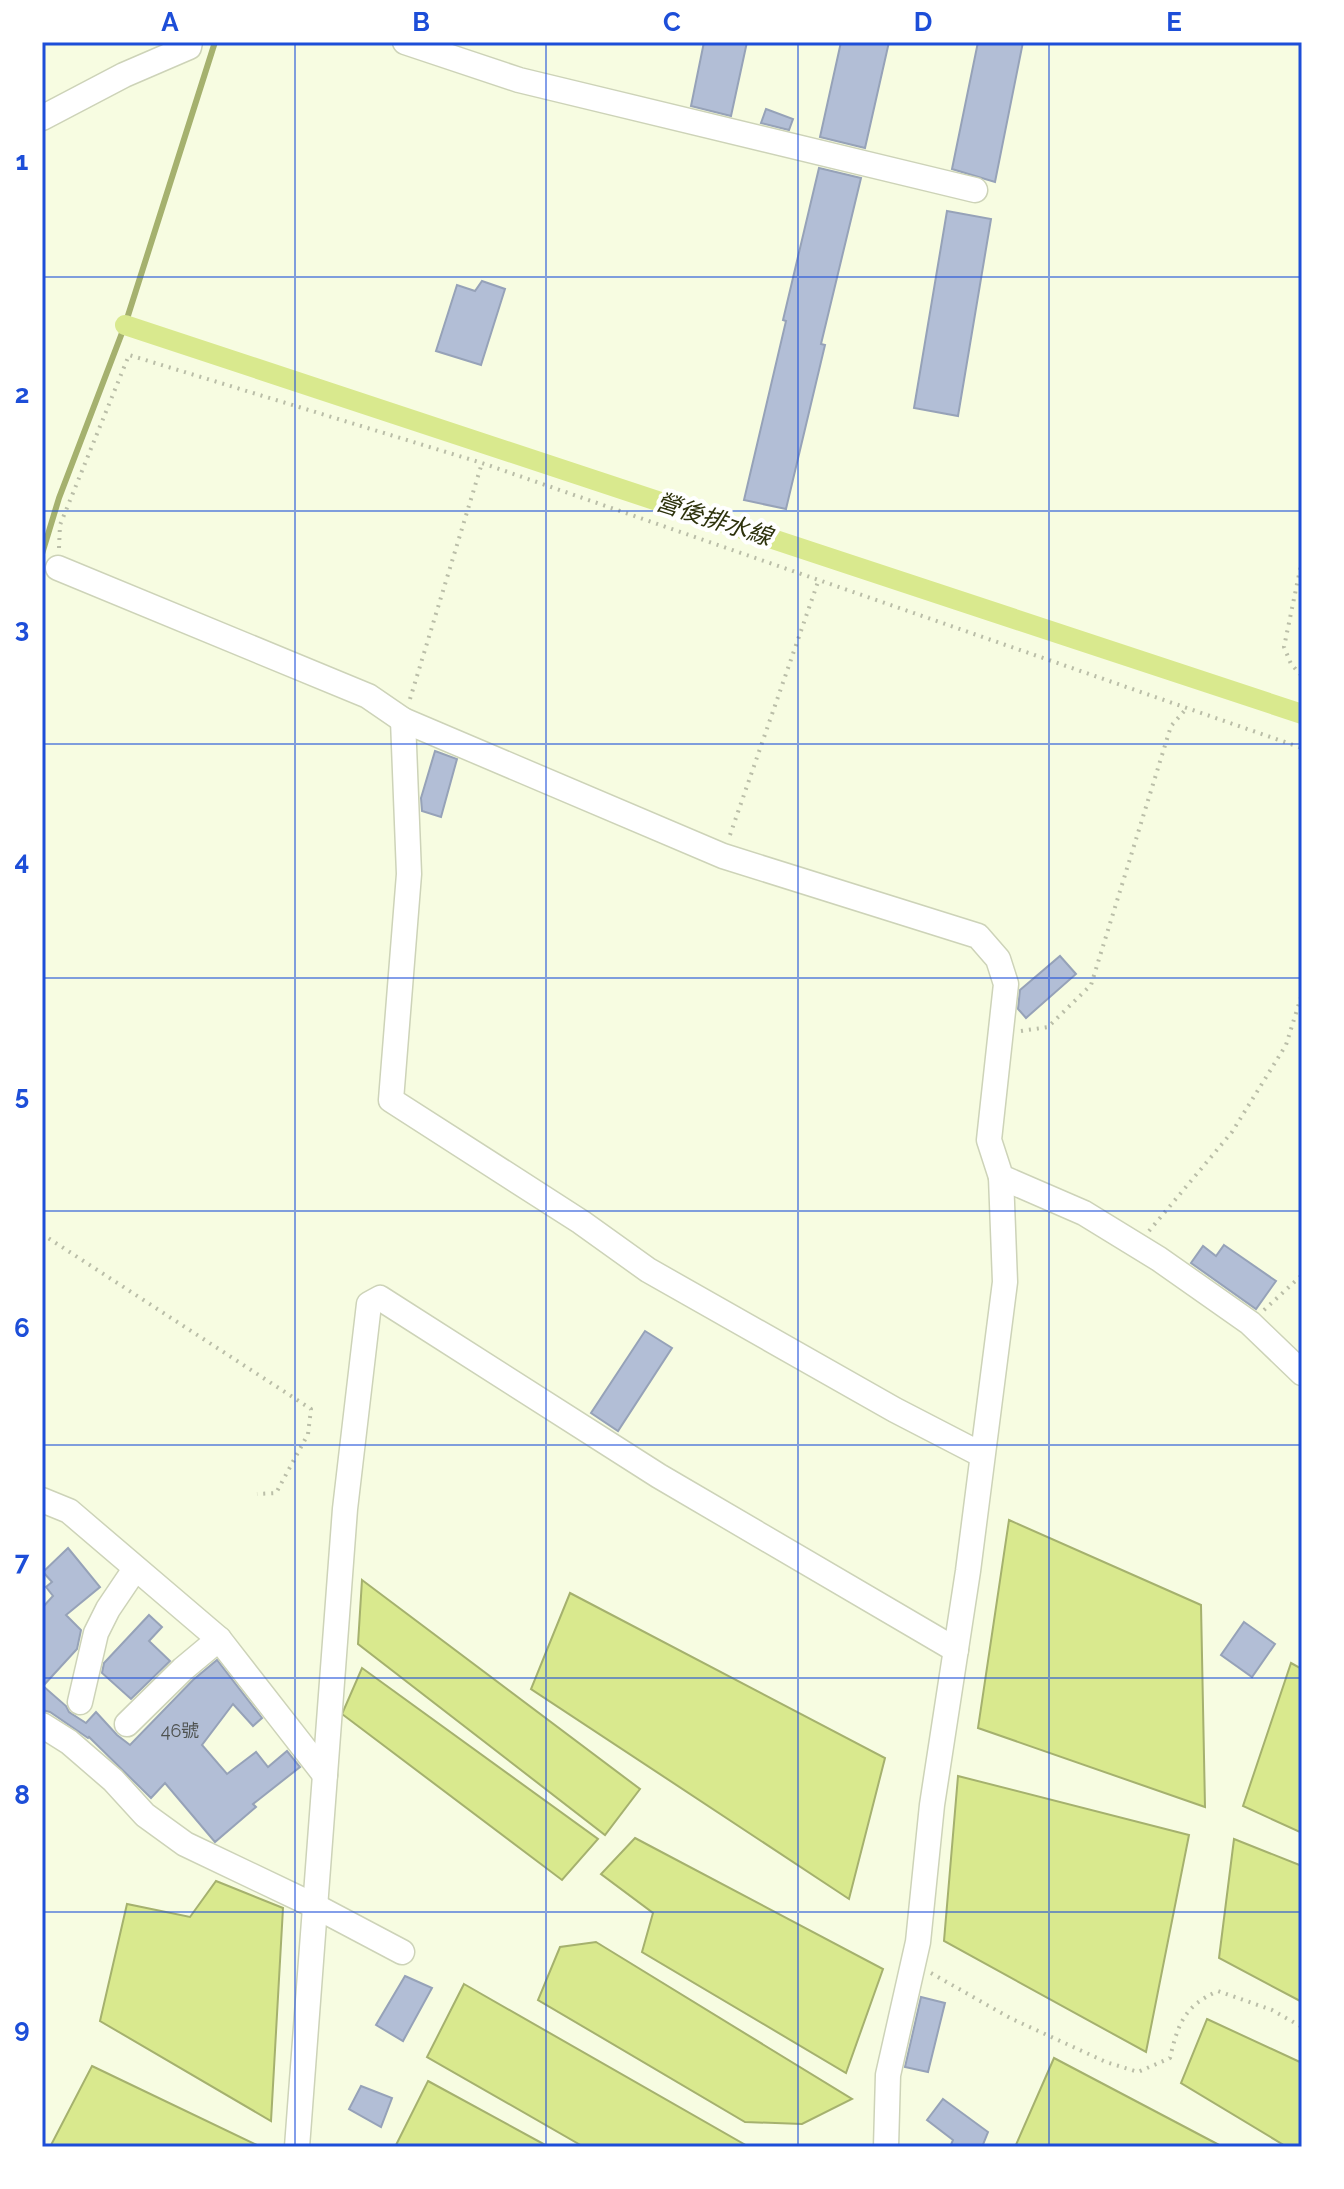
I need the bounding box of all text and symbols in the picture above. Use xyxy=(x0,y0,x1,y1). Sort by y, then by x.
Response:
text: A xyxy=(161,7,179,37)
text: B xyxy=(412,7,430,37)
text: C xyxy=(663,7,681,37)
text: D xyxy=(914,7,932,37)
text: E xyxy=(1166,7,1182,37)
text: 1 xyxy=(16,146,29,176)
text: 2 xyxy=(15,379,29,409)
water label: 營後排水線 xyxy=(652,487,778,552)
text: 3 xyxy=(15,613,29,643)
text: 4 xyxy=(15,846,29,876)
text: 5 xyxy=(15,1080,29,1110)
text: 6 xyxy=(14,1313,30,1343)
text: 7 xyxy=(15,1546,30,1576)
house number: 46號 xyxy=(161,1720,199,1741)
text: 8 xyxy=(14,1780,30,1810)
text: 9 xyxy=(14,2013,30,2043)

